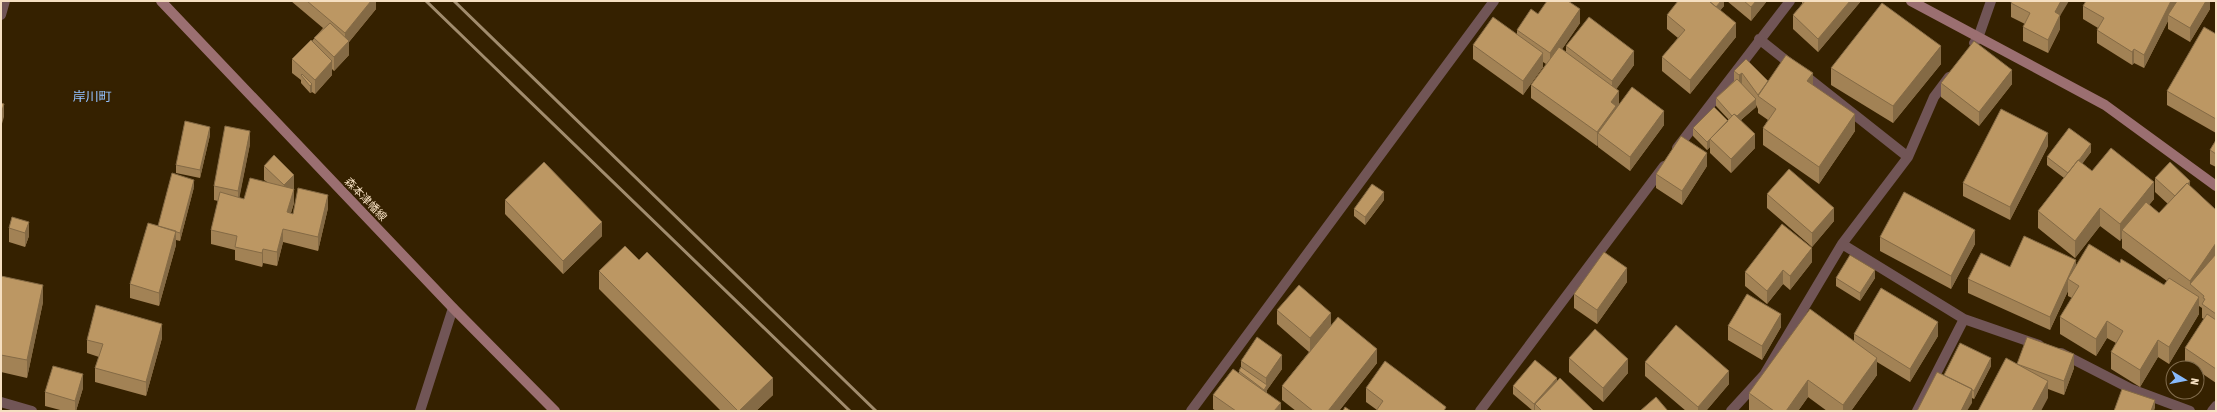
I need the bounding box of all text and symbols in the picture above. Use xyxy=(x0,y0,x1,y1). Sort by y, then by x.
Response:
district label: 岸川町 xyxy=(72,89,112,104)
street label: 森本津幡線 xyxy=(343,175,389,223)
north arrow xyxy=(2165,360,2205,400)
text: N xyxy=(2188,377,2201,386)

